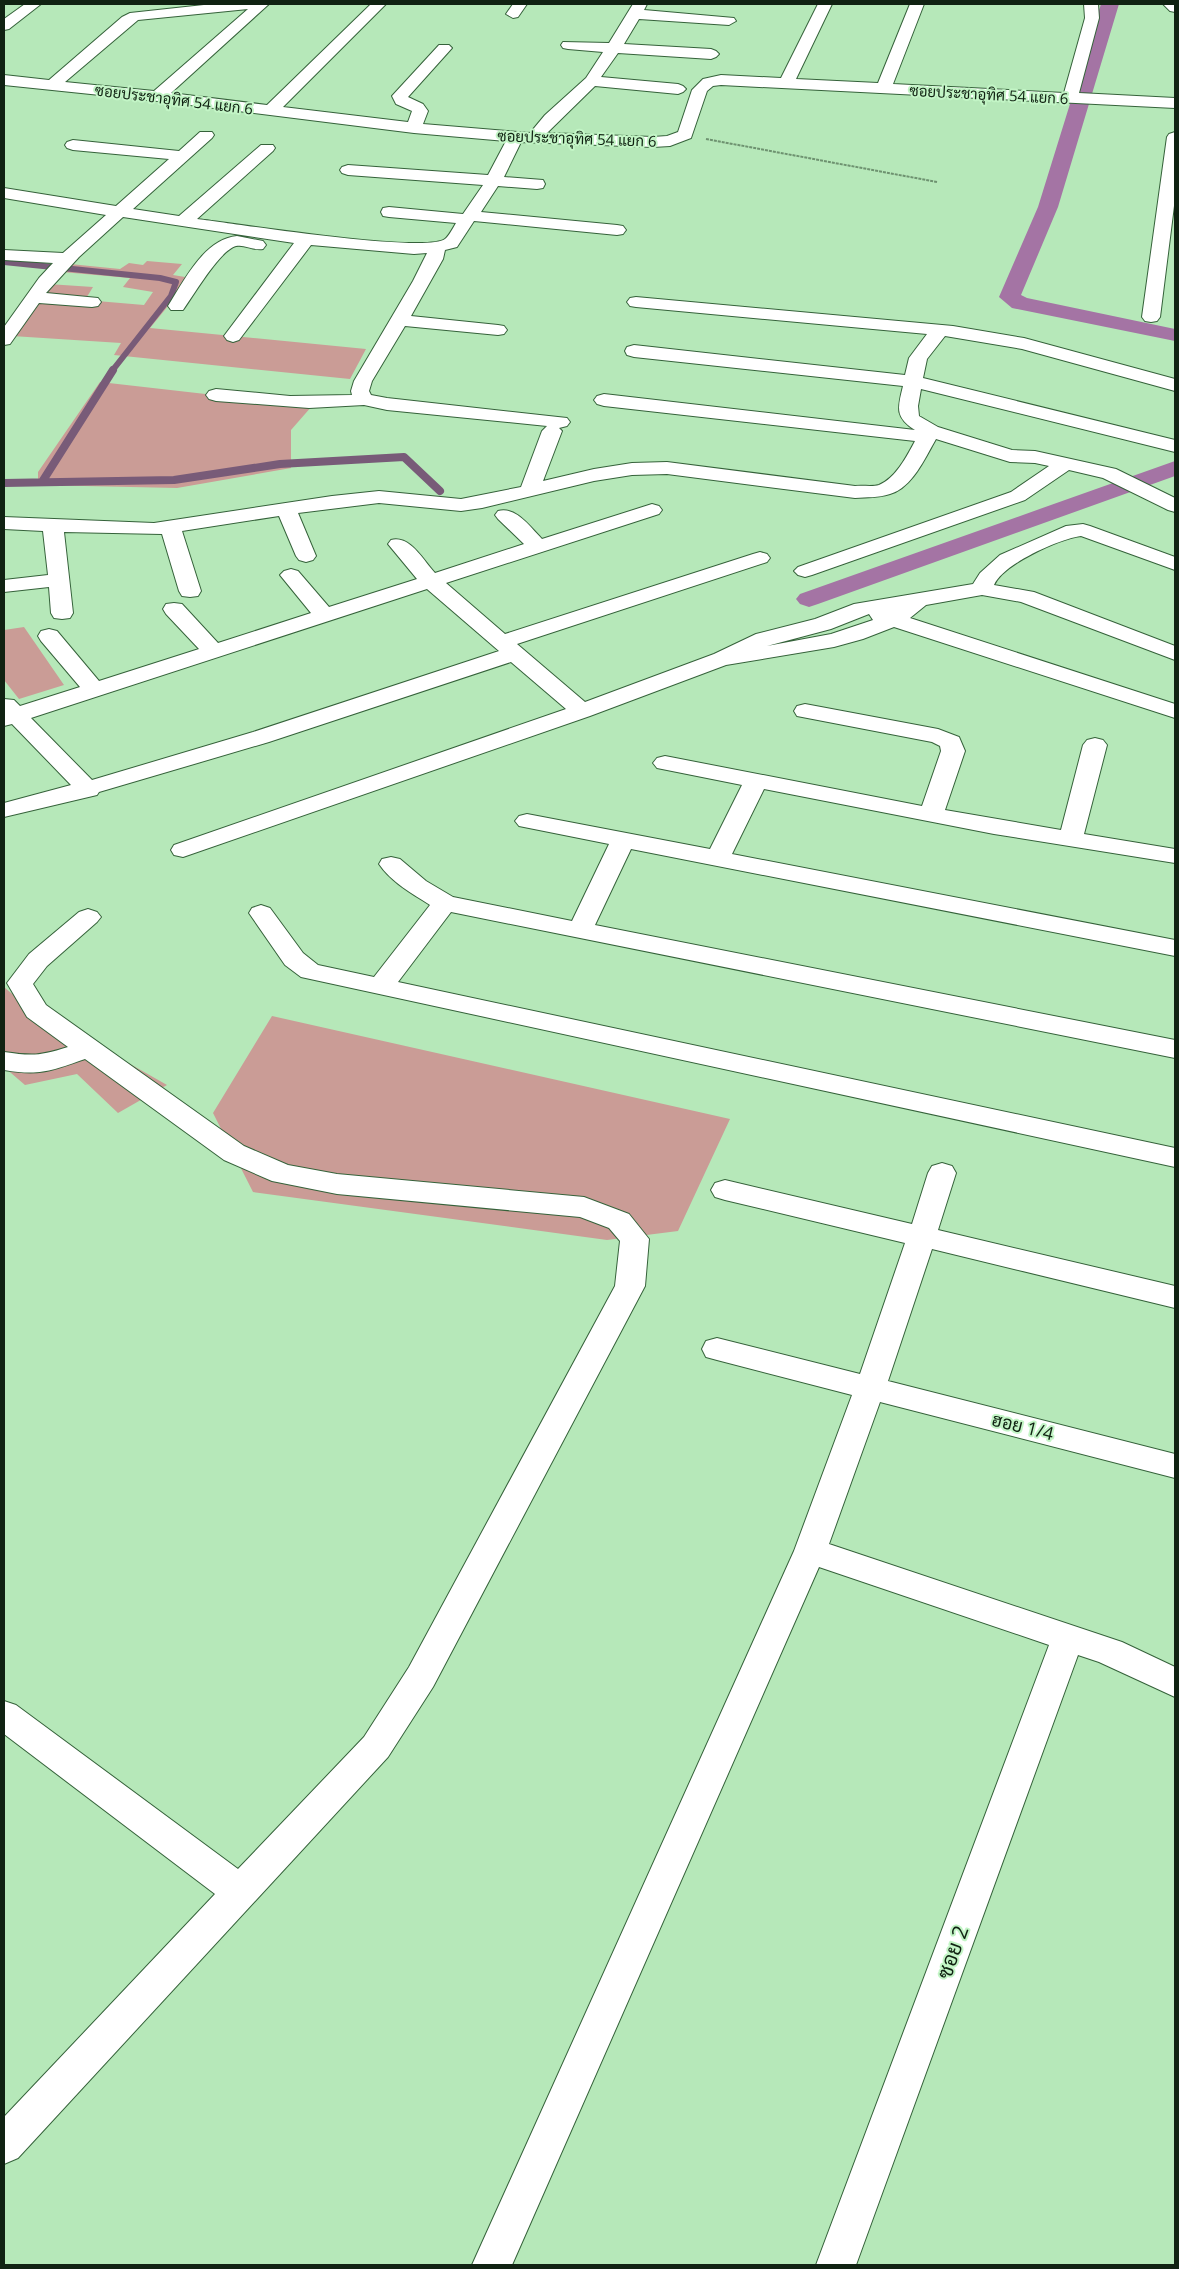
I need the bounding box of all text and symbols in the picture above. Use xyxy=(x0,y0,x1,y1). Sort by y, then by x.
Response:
street label: ซอยประชาอุทิศ 54 แยก 6 xyxy=(94,79,254,121)
street label: ซอยประชาอุทิศ 54 แยก 6 xyxy=(909,80,1069,110)
street label: ซอยประชาอุทิศ 54 แยก 6 xyxy=(497,125,657,153)
street label: ฮอย 1/4 xyxy=(990,1407,1056,1445)
street label: ซอย 2 xyxy=(929,1921,975,1983)

